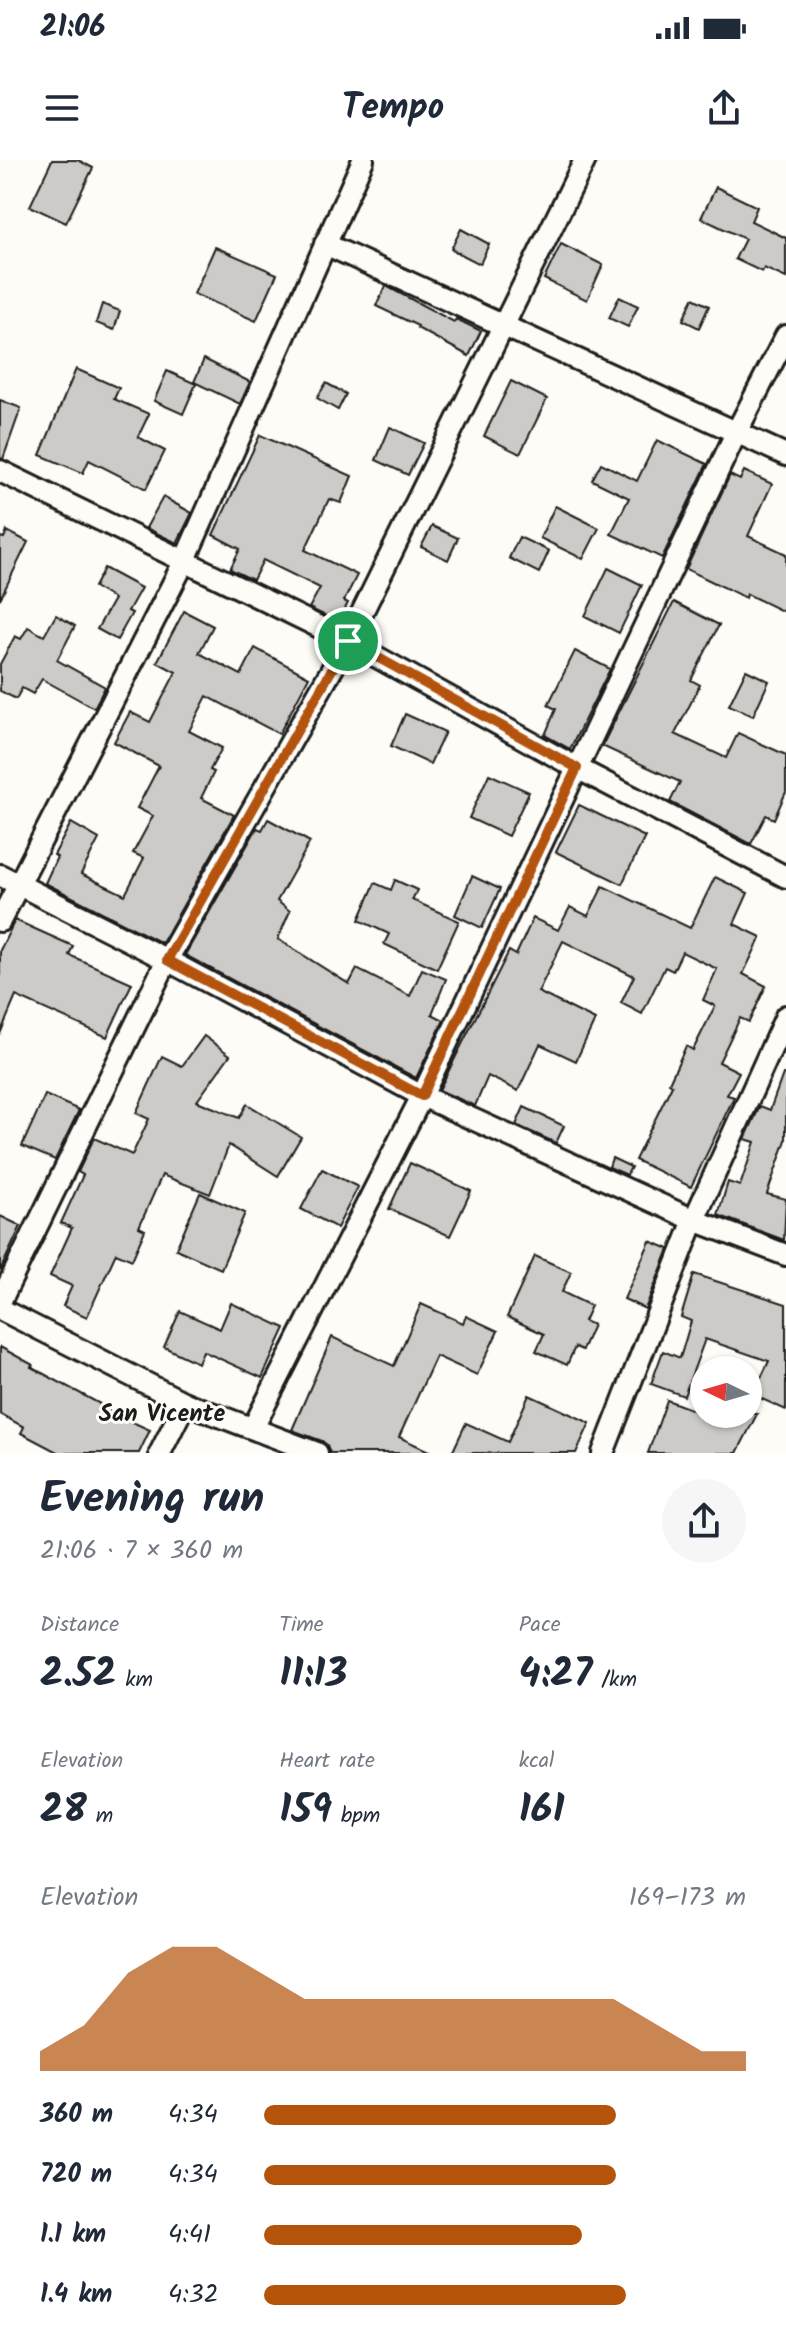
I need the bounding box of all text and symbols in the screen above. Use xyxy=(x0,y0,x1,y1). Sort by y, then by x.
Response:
text: 21:06 xyxy=(40,4,106,52)
text: Tempo xyxy=(342,80,444,137)
icon: menu xyxy=(40,86,84,130)
icon: share xyxy=(702,86,746,130)
pin xyxy=(314,607,382,675)
icon: arrive xyxy=(326,619,370,663)
north arrow xyxy=(690,1356,762,1428)
map controls xyxy=(690,1356,762,1428)
district label: San Vicente xyxy=(99,1395,225,1434)
text: Evening run xyxy=(40,1465,264,1535)
button: share xyxy=(662,1479,746,1563)
text: 21:06 · 7 × 360 m xyxy=(40,1530,243,1572)
text: Distance xyxy=(40,1608,119,1643)
text: Time xyxy=(279,1608,324,1643)
text: Pace xyxy=(519,1608,561,1643)
text: 2.52 xyxy=(40,1643,116,1707)
text: 11:13 xyxy=(279,1643,347,1707)
text: 4:27 xyxy=(519,1643,593,1707)
text: km xyxy=(116,1663,153,1698)
text: /km xyxy=(593,1663,637,1698)
text: Elevation xyxy=(40,1744,123,1779)
text: Heart rate xyxy=(279,1744,375,1779)
text: kcal xyxy=(519,1744,554,1779)
text: 28 xyxy=(40,1779,87,1843)
text: 159 xyxy=(279,1779,332,1843)
text: 161 xyxy=(519,1779,565,1843)
text: m xyxy=(87,1799,113,1834)
text: bpm xyxy=(332,1799,380,1834)
text: Elevation xyxy=(40,1877,138,1919)
text: 169–173 m xyxy=(629,1877,746,1919)
text: 360 m xyxy=(40,2094,113,2136)
text: 4:34 xyxy=(168,2094,218,2136)
text: 720 m xyxy=(40,2154,112,2196)
text: 4:34 xyxy=(168,2154,218,2196)
text: 1.1 km xyxy=(40,2214,106,2256)
text: 4:41 xyxy=(168,2214,211,2256)
text: 1.4 km xyxy=(40,2274,112,2316)
text: 4:32 xyxy=(168,2274,219,2316)

